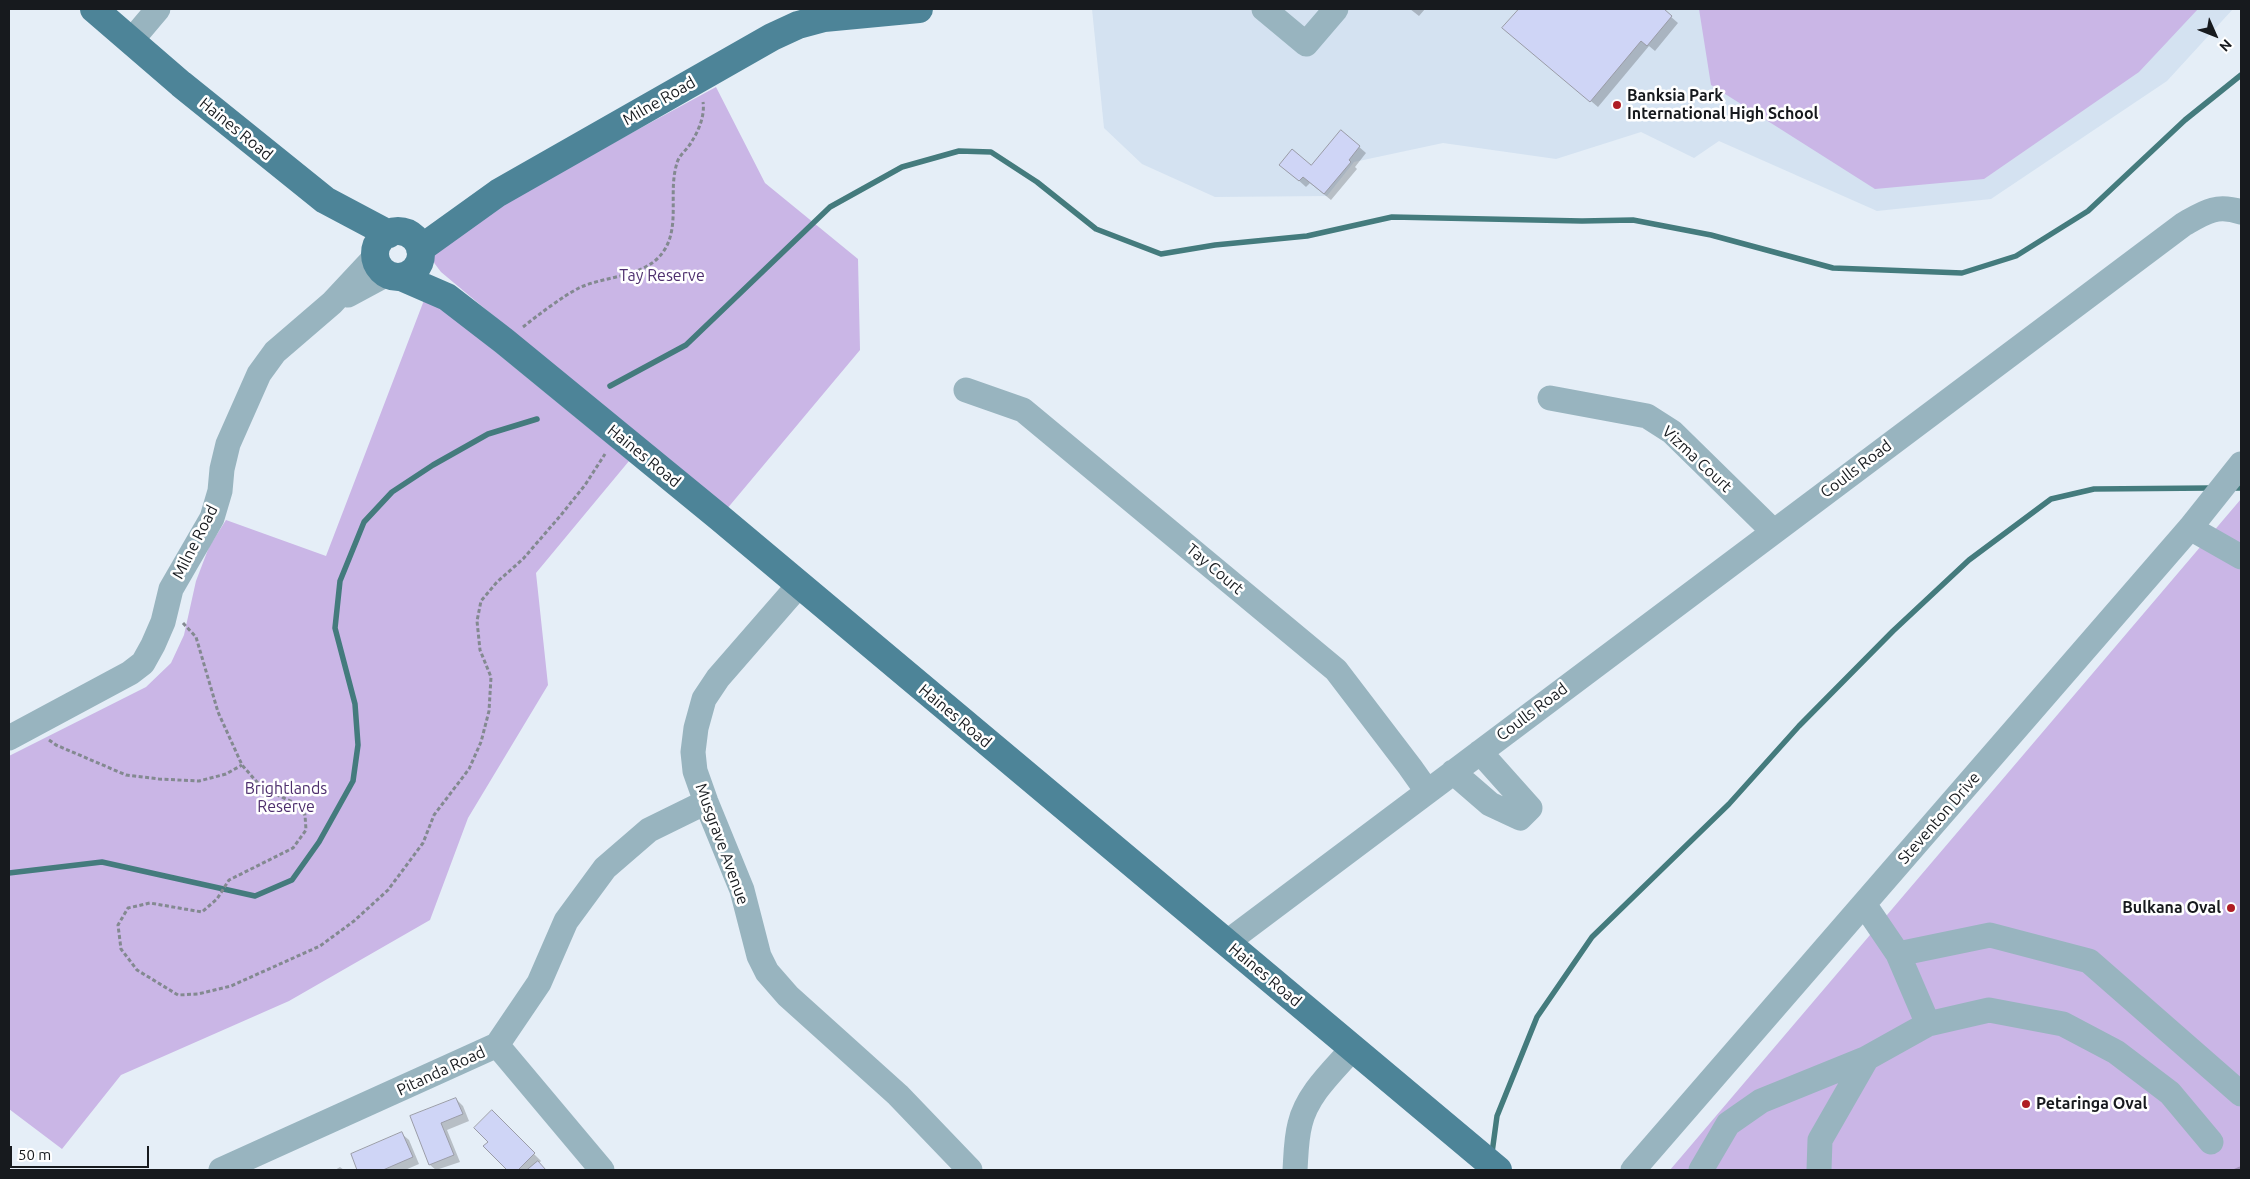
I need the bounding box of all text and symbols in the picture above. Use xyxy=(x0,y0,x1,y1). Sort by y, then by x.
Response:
north arrow xyxy=(2190,10,2240,60)
text: N xyxy=(2216,36,2235,55)
street label: Milne Road xyxy=(619,73,699,129)
place label: Banksia Park International High School xyxy=(1627,86,1818,124)
street label: Haines Road xyxy=(195,94,277,164)
marker: Banksia Park International High School xyxy=(1611,99,1623,111)
park label: Tay Reserve xyxy=(619,266,705,286)
street label: Haines Road xyxy=(603,421,685,491)
street label: Vizma Court xyxy=(1658,422,1736,496)
street label: Coulls Road xyxy=(1817,436,1895,502)
street label: Milne Road xyxy=(168,502,222,582)
street label: Tay Court xyxy=(1183,540,1247,598)
street label: Coulls Road xyxy=(1493,679,1571,745)
street label: Haines Road xyxy=(915,680,995,752)
street label: Steventon Drive xyxy=(1894,768,1984,868)
park label: Brightlands Reserve xyxy=(245,779,327,817)
street label: Musgrave Avenue xyxy=(691,781,753,907)
place label: Bulkana Oval xyxy=(2122,898,2221,918)
marker: Bulkana Oval xyxy=(2225,902,2237,914)
street label: Haines Road xyxy=(1225,939,1305,1011)
street label: Pitanda Road xyxy=(394,1042,488,1100)
place label: Petaringa Oval xyxy=(2036,1094,2147,1114)
marker: Petaringa Oval xyxy=(2020,1098,2032,1110)
scale bar xyxy=(12,1136,151,1168)
text: 50 m xyxy=(18,1146,51,1163)

